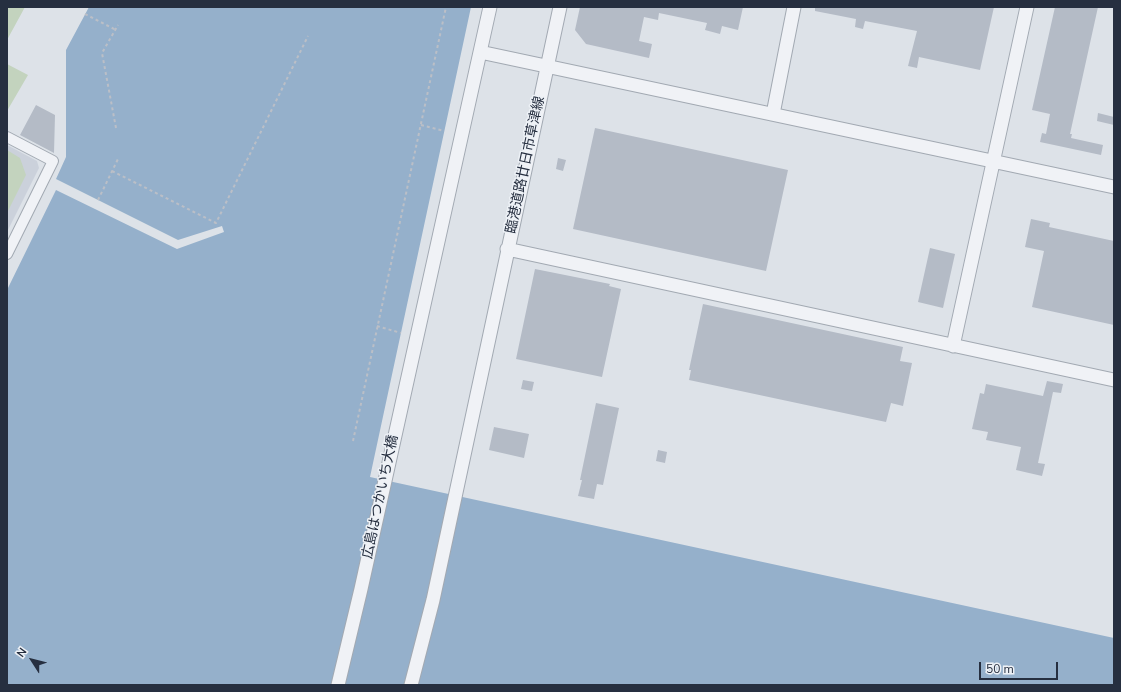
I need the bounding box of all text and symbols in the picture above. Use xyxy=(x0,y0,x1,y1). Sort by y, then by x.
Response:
street label: 臨港道路廿日市草津線 xyxy=(503,95,549,235)
street label: 広島はつかいち大橋 xyxy=(360,434,402,560)
north arrow xyxy=(12,640,52,680)
text: N xyxy=(13,645,30,660)
scale bar xyxy=(981,654,1060,680)
text: 50 m xyxy=(986,661,1014,677)

